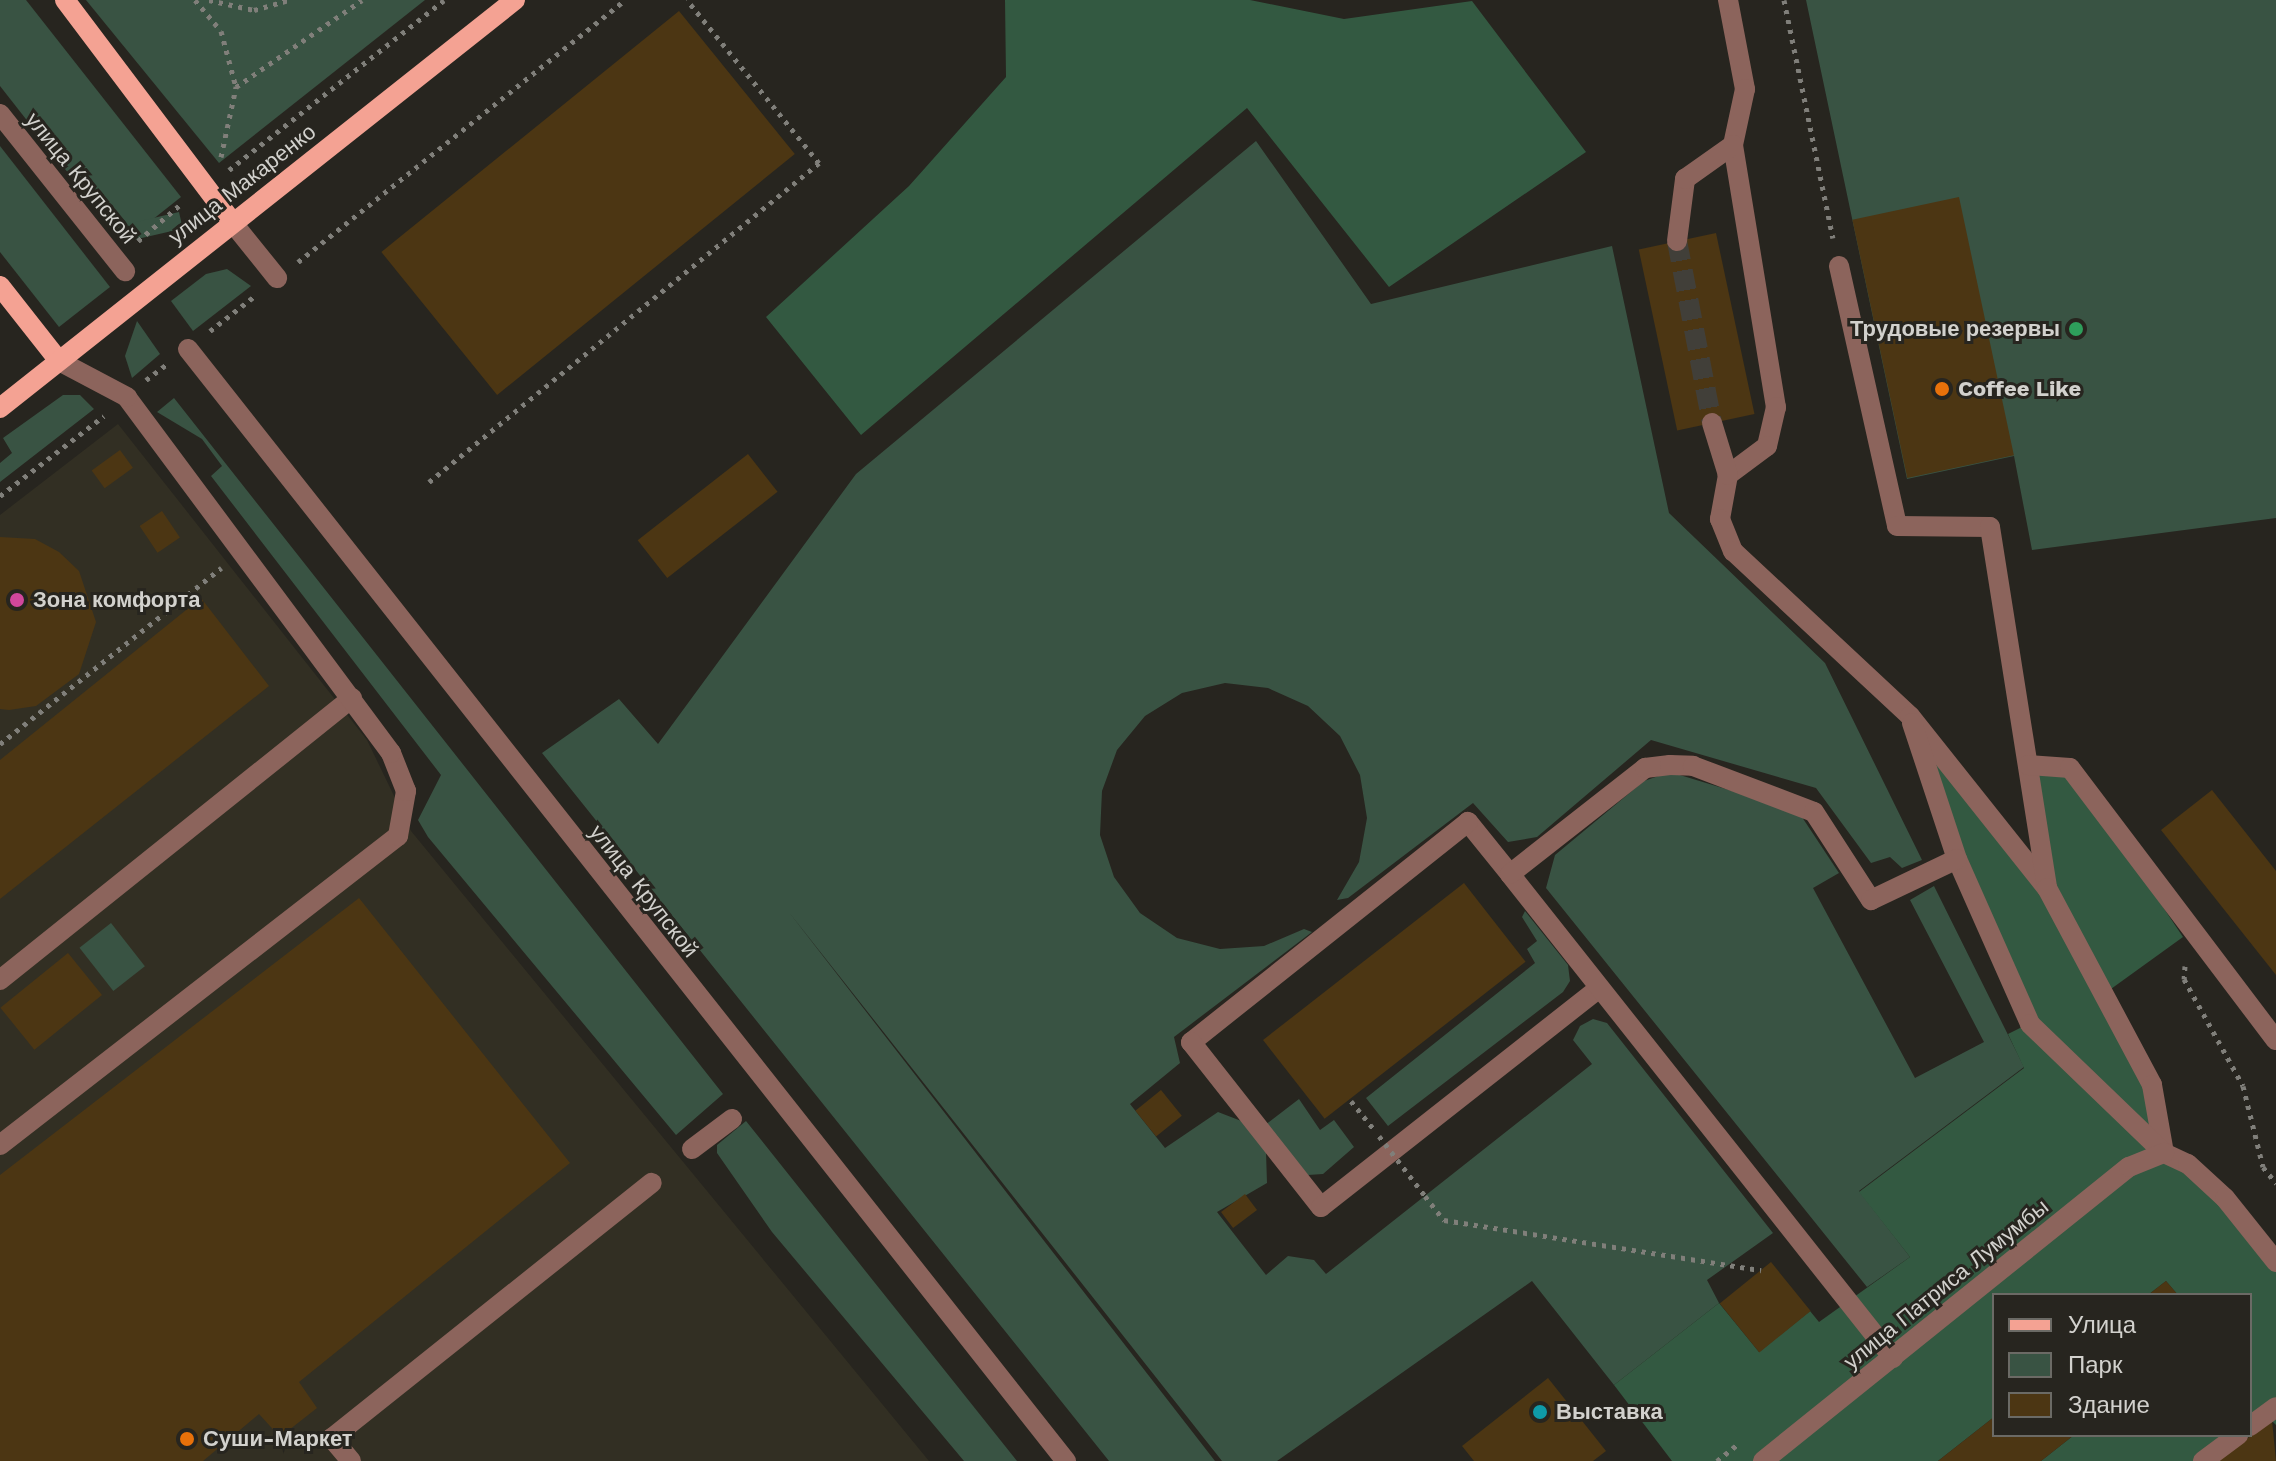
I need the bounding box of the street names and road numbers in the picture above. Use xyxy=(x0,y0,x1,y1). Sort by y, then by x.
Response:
street label: улица Крупской xyxy=(20,107,142,249)
street label: улица Макаренко xyxy=(163,118,321,250)
street label: улица Крупской xyxy=(584,819,704,963)
street label: улица Патриса Лумумбы xyxy=(1838,1193,2054,1375)

